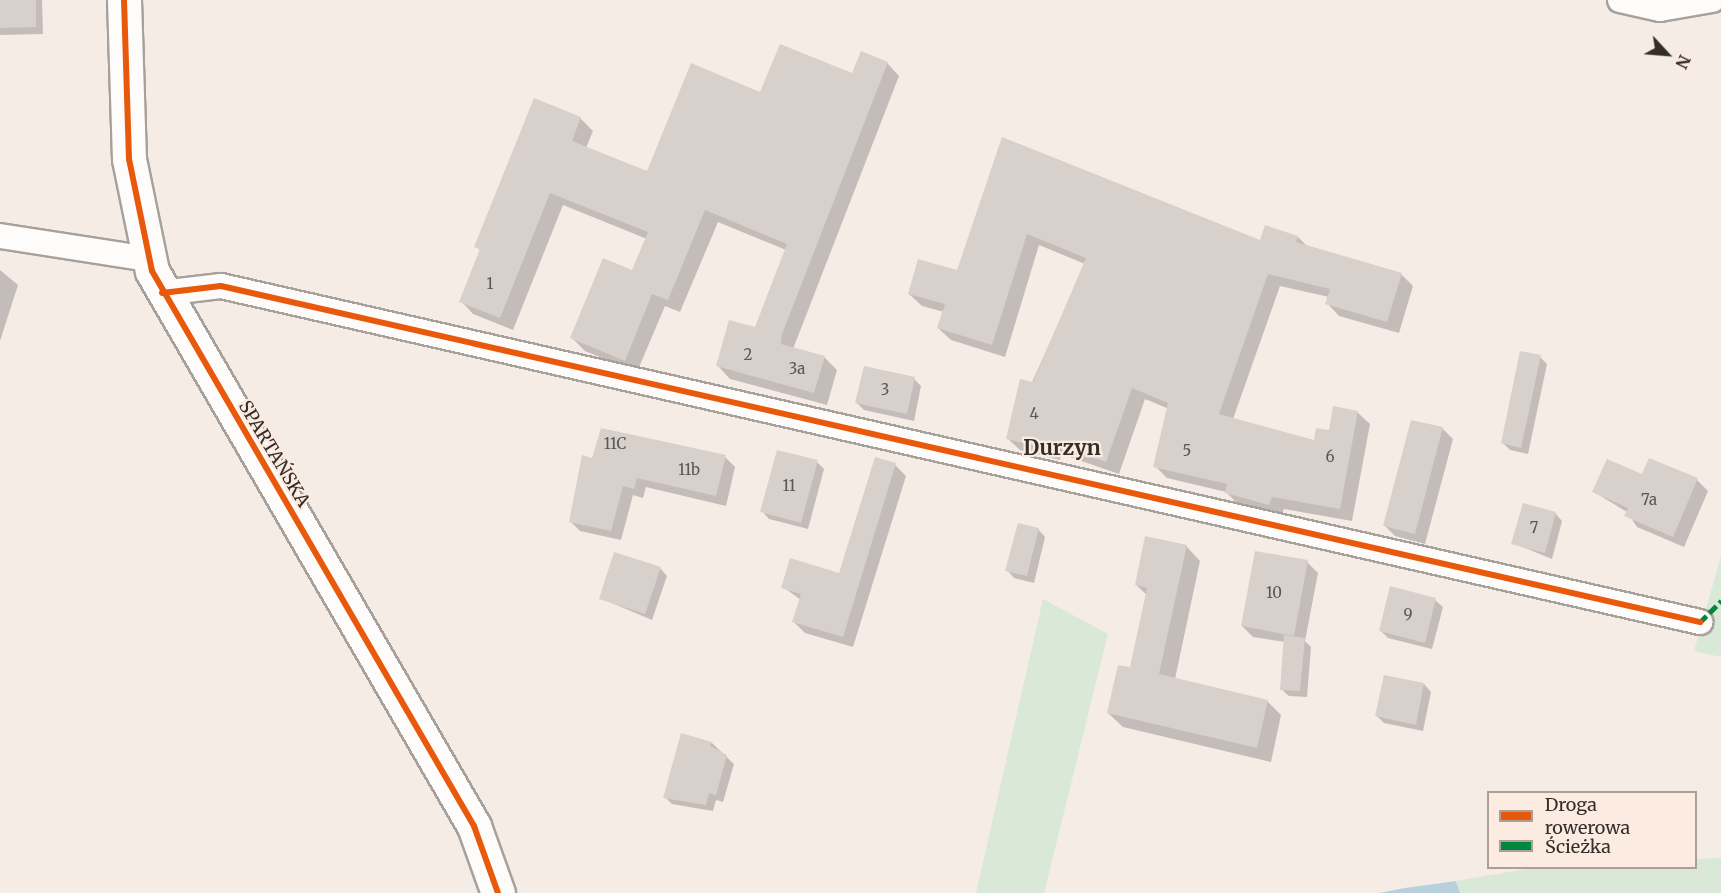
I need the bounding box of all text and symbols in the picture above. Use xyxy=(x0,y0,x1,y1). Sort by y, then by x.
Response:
north arrow xyxy=(1637,24,1697,84)
text: N xyxy=(1671,52,1695,72)
house number: 1 xyxy=(487,275,493,293)
house number: 2 xyxy=(744,346,752,364)
house number: 3a xyxy=(789,360,805,378)
house number: 3 xyxy=(881,381,889,399)
street label: SPARTAŃSKA xyxy=(234,397,314,511)
house number: 4 xyxy=(1029,405,1039,423)
house number: 11C xyxy=(604,435,626,453)
district label: Durzyn xyxy=(1023,435,1101,461)
house number: 5 xyxy=(1183,442,1191,460)
house number: 6 xyxy=(1325,448,1335,466)
house number: 11b xyxy=(678,461,700,479)
house number: 11 xyxy=(782,477,796,495)
house number: 7a xyxy=(1641,491,1657,509)
house number: 7 xyxy=(1530,519,1538,537)
house number: 10 xyxy=(1266,584,1282,602)
house number: 9 xyxy=(1403,606,1413,624)
legend xyxy=(1487,791,1697,869)
text: Droga rowerowa xyxy=(1545,793,1630,839)
text: Ścieżka xyxy=(1545,835,1611,858)

